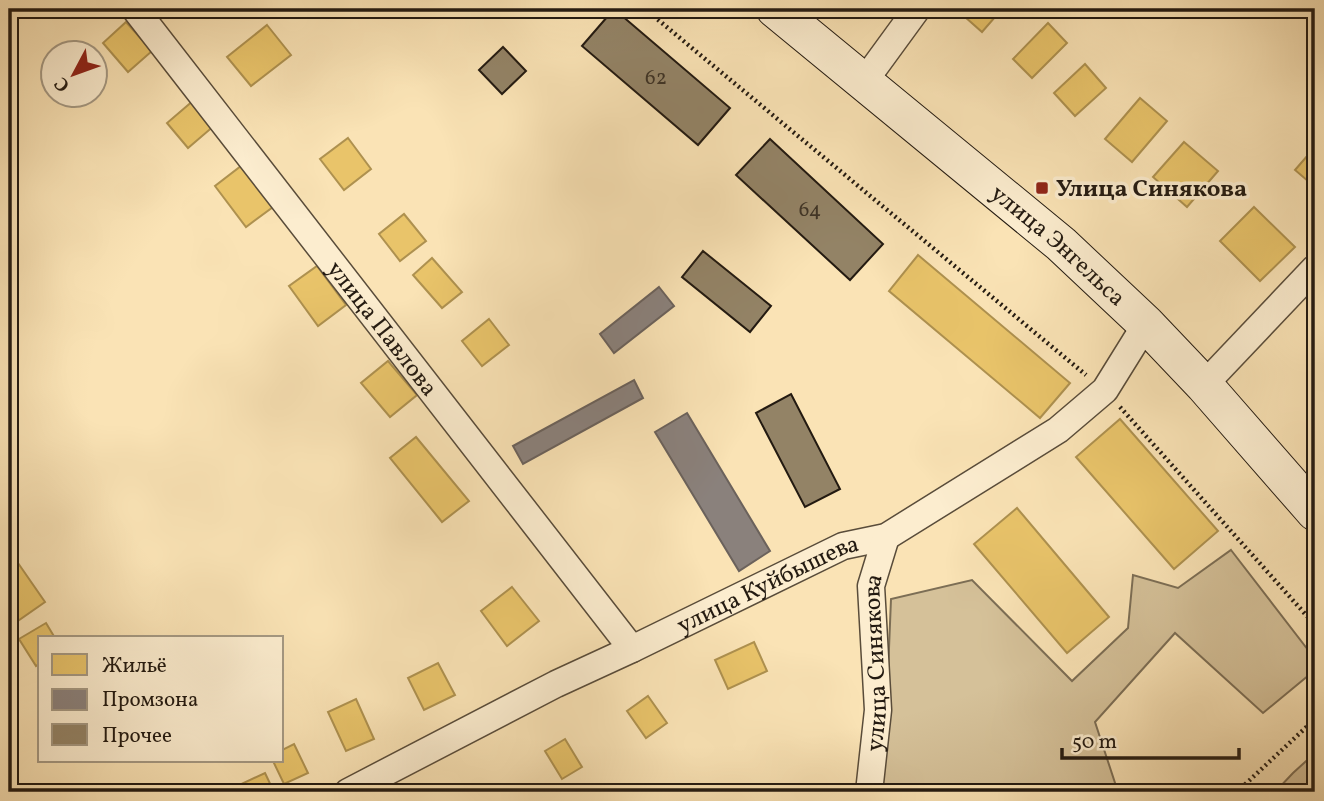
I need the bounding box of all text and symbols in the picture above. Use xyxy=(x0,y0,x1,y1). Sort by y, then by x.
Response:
north arrow xyxy=(38,38,108,108)
house number: 62 xyxy=(645,64,667,93)
text: С xyxy=(49,71,76,97)
place label: Улица Синякова xyxy=(1056,173,1247,207)
street label: улица Энгельса xyxy=(982,178,1132,315)
marker: Улица Синякова xyxy=(1034,180,1050,196)
house number: 64 xyxy=(799,196,821,225)
street label: улица Павлова xyxy=(318,254,445,404)
street label: улица Куйбышева xyxy=(672,528,862,643)
street label: улица Синякова xyxy=(856,570,897,754)
legend xyxy=(38,636,284,762)
text: Жильё xyxy=(102,652,167,681)
text: Промзона xyxy=(102,686,198,715)
scale bar xyxy=(1062,717,1238,761)
text: Прочее xyxy=(102,722,172,751)
text: 50 m xyxy=(1072,728,1117,757)

